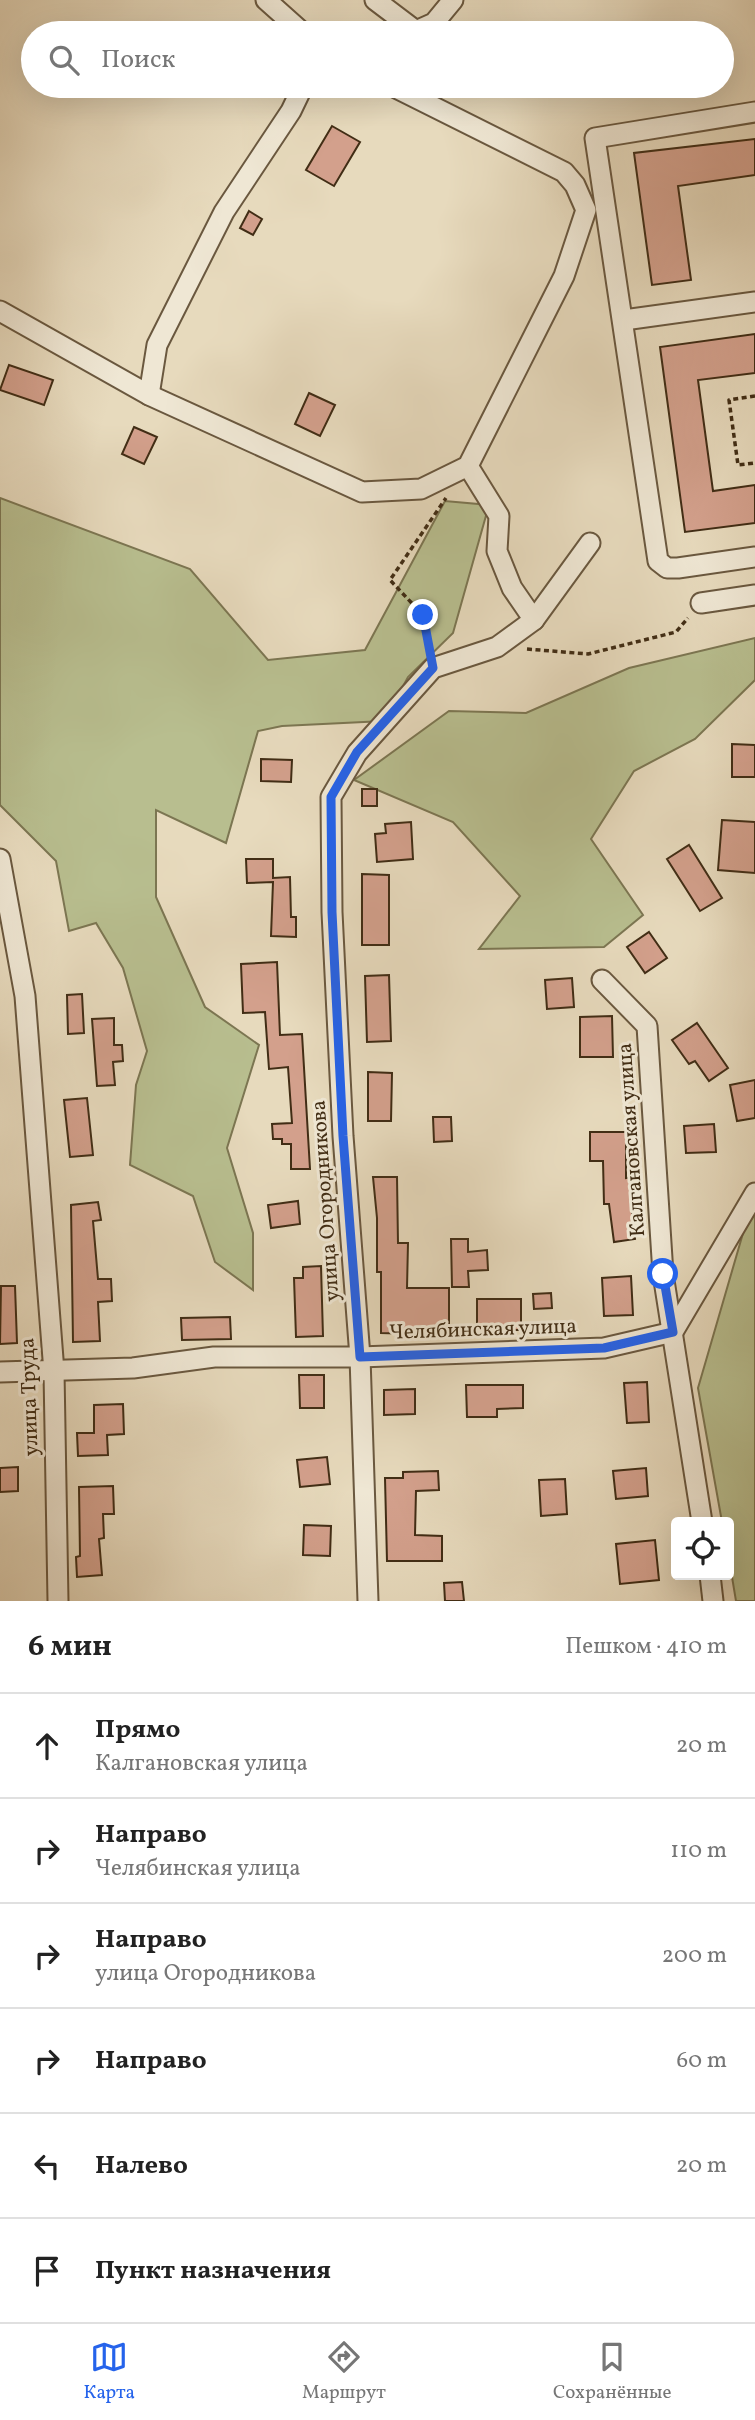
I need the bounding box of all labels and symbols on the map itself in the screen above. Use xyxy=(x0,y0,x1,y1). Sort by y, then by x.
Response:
route end xyxy=(407,599,438,630)
street label: Калгановская улица xyxy=(611,1042,653,1238)
street label: улица Огородникова xyxy=(304,1099,348,1303)
route start xyxy=(647,1258,678,1289)
street label: Челябинская улица xyxy=(389,1312,577,1348)
street label: улица Труда xyxy=(13,1337,47,1457)

